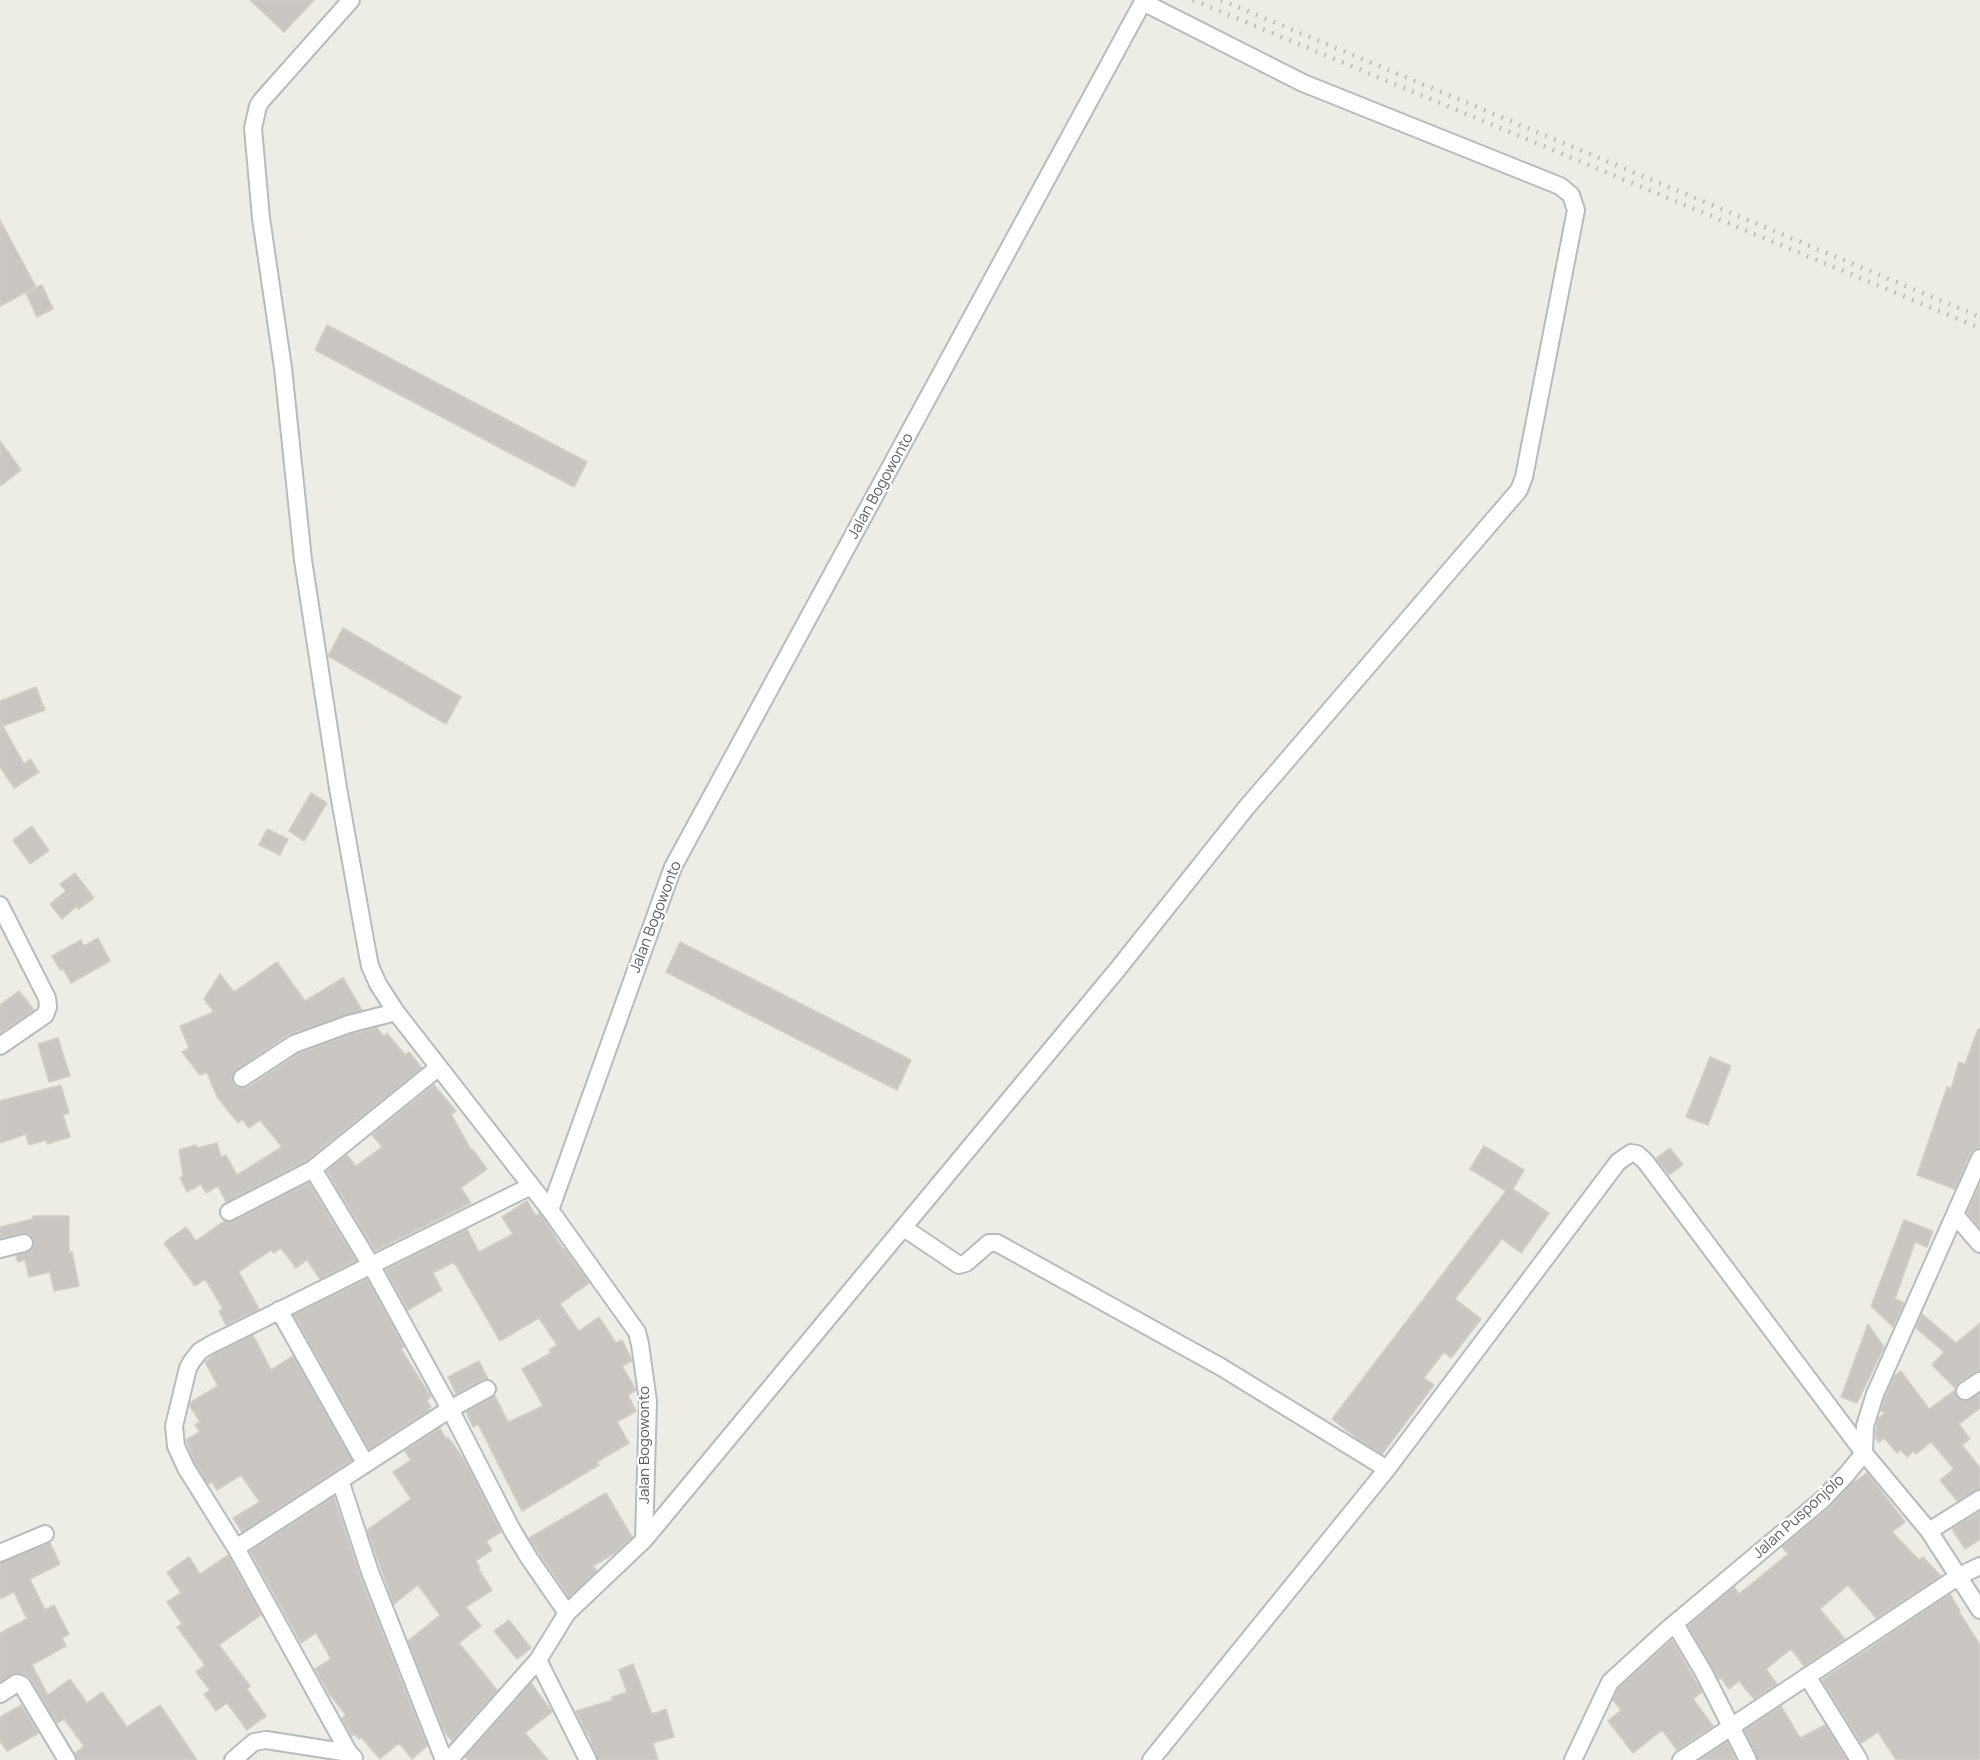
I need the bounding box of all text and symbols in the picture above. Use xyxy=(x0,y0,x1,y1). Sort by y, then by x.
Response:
street label: Jalan Bogowonto xyxy=(844,430,918,542)
street label: Jalan Bogowonto xyxy=(626,859,686,975)
street label: Jalan Bogowonto xyxy=(636,1386,654,1504)
street label: Jalan Pusponjolo xyxy=(1750,1471,1848,1563)

